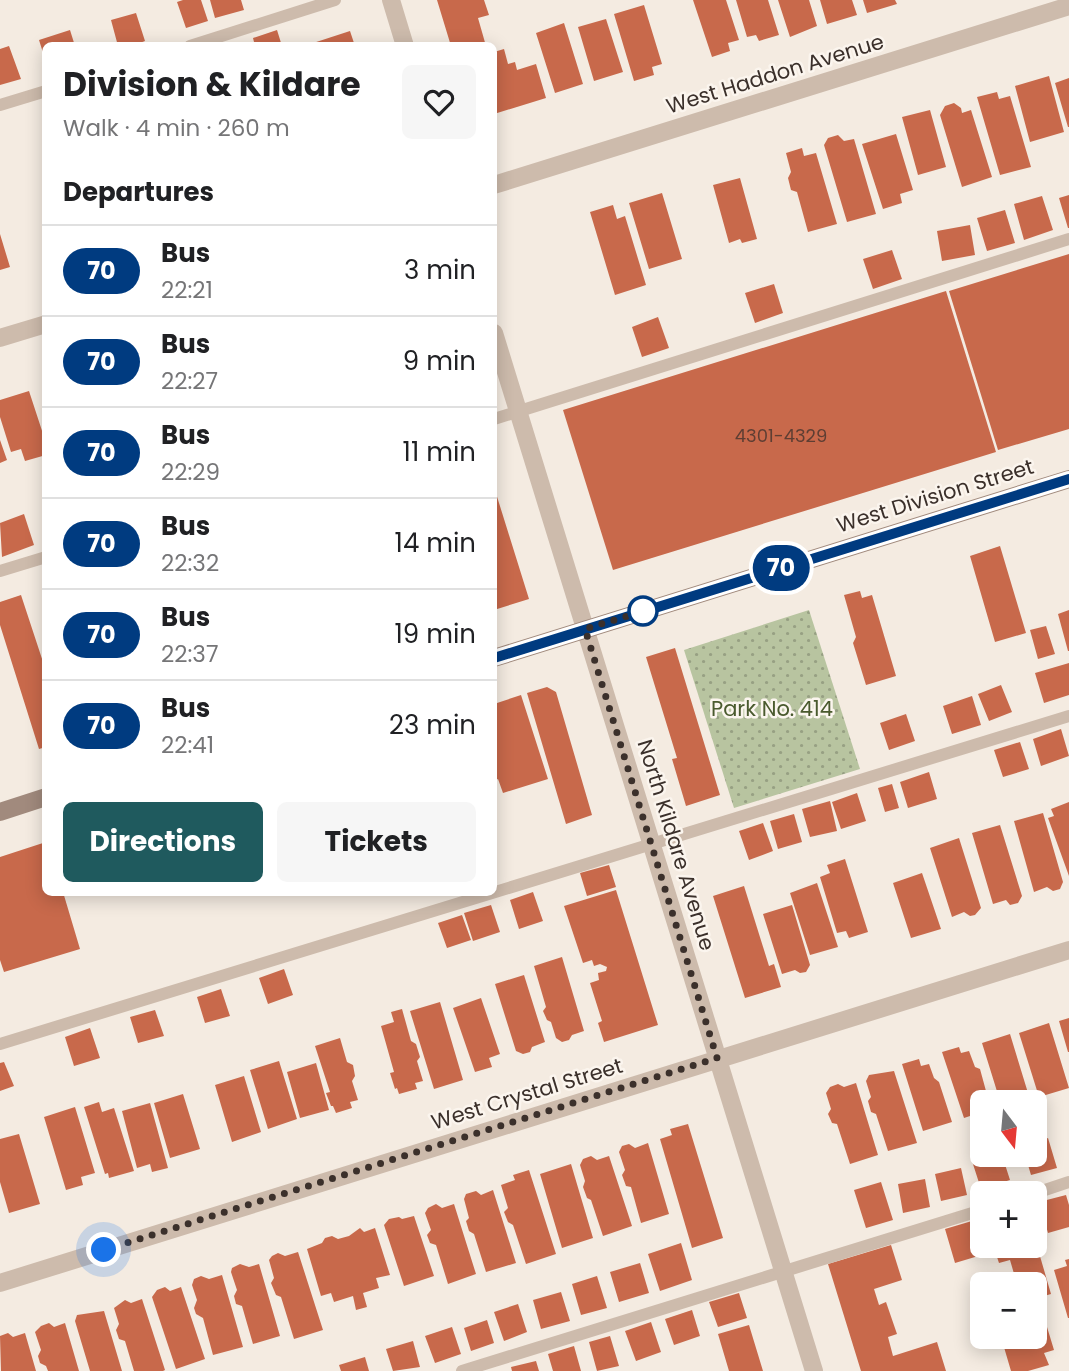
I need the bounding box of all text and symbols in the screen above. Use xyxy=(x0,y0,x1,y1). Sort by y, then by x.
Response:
street label: West Haddon Avenue xyxy=(662,27,887,120)
text: Division & Kildare xyxy=(63,61,361,108)
button: heart xyxy=(402,65,476,139)
text: Walk · 4 min · 260 m xyxy=(63,112,290,144)
text: Departures xyxy=(63,174,214,210)
text: Bus xyxy=(161,235,210,271)
text: 3 min xyxy=(404,252,476,288)
text: 70 xyxy=(87,254,116,287)
text: 22:21 xyxy=(161,274,213,306)
text: Bus xyxy=(161,326,210,362)
text: 9 min xyxy=(403,343,476,379)
text: 70 xyxy=(87,345,116,378)
text: 22:27 xyxy=(161,365,218,397)
text: Bus xyxy=(161,417,210,453)
house number: 4301-4329 xyxy=(735,423,827,448)
text: 11 min xyxy=(403,434,476,470)
text: 70 xyxy=(87,436,116,469)
street label: West Division Street xyxy=(833,452,1037,539)
text: 22:29 xyxy=(161,456,220,488)
text: Bus xyxy=(161,508,210,544)
text: 14 min xyxy=(395,525,476,561)
text: 70 xyxy=(87,527,116,560)
line badge: 70 xyxy=(750,545,812,591)
text: 22:32 xyxy=(161,547,219,579)
text: 70 xyxy=(767,551,795,584)
unlabelled marker xyxy=(628,596,658,626)
text: Bus xyxy=(161,599,210,635)
text: 19 min xyxy=(395,616,476,652)
text: 70 xyxy=(87,618,116,651)
text: 22:37 xyxy=(161,638,218,670)
text: Bus xyxy=(161,690,210,726)
park label: Park No. 414 xyxy=(711,694,833,723)
text: 23 min xyxy=(389,707,476,743)
text: 70 xyxy=(87,709,116,742)
text: 22:41 xyxy=(161,729,214,761)
street label: North Kildare Avenue xyxy=(631,736,722,954)
button: Directions xyxy=(63,802,263,882)
button: Tickets xyxy=(277,802,476,882)
street label: West Crystal Street xyxy=(428,1051,626,1136)
north arrow xyxy=(970,1090,1046,1167)
map controls xyxy=(970,1090,1047,1349)
button: + xyxy=(970,1181,1047,1258)
your location xyxy=(86,1232,121,1267)
button: − xyxy=(970,1272,1047,1349)

